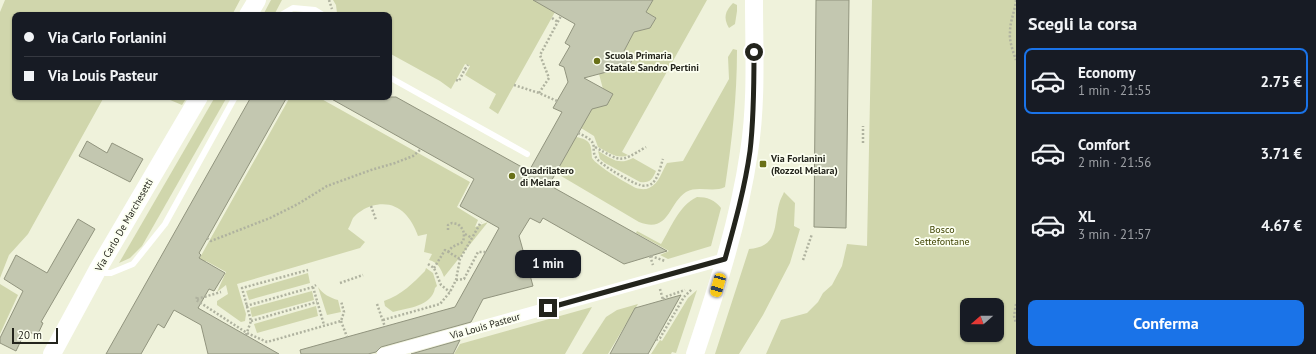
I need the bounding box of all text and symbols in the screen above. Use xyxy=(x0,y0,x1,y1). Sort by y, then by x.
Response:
text: Scegli la corsa xyxy=(1028,12,1137,35)
text: Via Carlo Forlanini xyxy=(48,28,167,47)
route start xyxy=(745,43,763,61)
place label: Scuola Primaria Statale Sandro Pertini xyxy=(605,49,699,74)
marker: Scuola Primaria Statale Sandro Pertini xyxy=(592,56,602,66)
icon: car xyxy=(1030,63,1066,99)
text: Economy xyxy=(1078,63,1136,82)
text: Via Louis Pasteur xyxy=(48,66,158,85)
text: 2.75 € xyxy=(1260,72,1302,91)
text: 1 min · 21:55 xyxy=(1078,82,1151,99)
icon: car xyxy=(1030,135,1066,171)
text: Comfort xyxy=(1078,135,1130,154)
text: 3.71 € xyxy=(1260,144,1302,163)
place label: Via Forlanini (Rozzol Melara) xyxy=(770,152,838,177)
text: 2 min · 21:56 xyxy=(1078,154,1151,171)
marker: Via Forlanini (Rozzol Melara) xyxy=(758,159,768,169)
place label: Quadrilatero di Melara xyxy=(520,164,575,189)
marker: Quadrilatero di Melara xyxy=(507,171,517,181)
street label: Via Carlo De Marchesetti xyxy=(92,176,156,275)
icon: car xyxy=(1030,207,1066,243)
text: XL xyxy=(1078,207,1095,226)
text: 4.67 € xyxy=(1261,216,1302,235)
park label: Bosco Settefontane xyxy=(915,223,969,248)
text: 3 min · 21:57 xyxy=(1078,226,1151,243)
callout: 1 min xyxy=(515,250,581,278)
text: 1 min xyxy=(532,255,564,272)
car xyxy=(709,272,727,298)
north arrow xyxy=(960,298,1004,342)
map controls xyxy=(960,298,1004,342)
route end xyxy=(539,299,557,317)
button: Conferma xyxy=(1028,300,1304,346)
street label: Via Louis Pasteur xyxy=(447,310,522,343)
scale bar xyxy=(12,326,58,345)
text: 20 m xyxy=(18,328,42,342)

